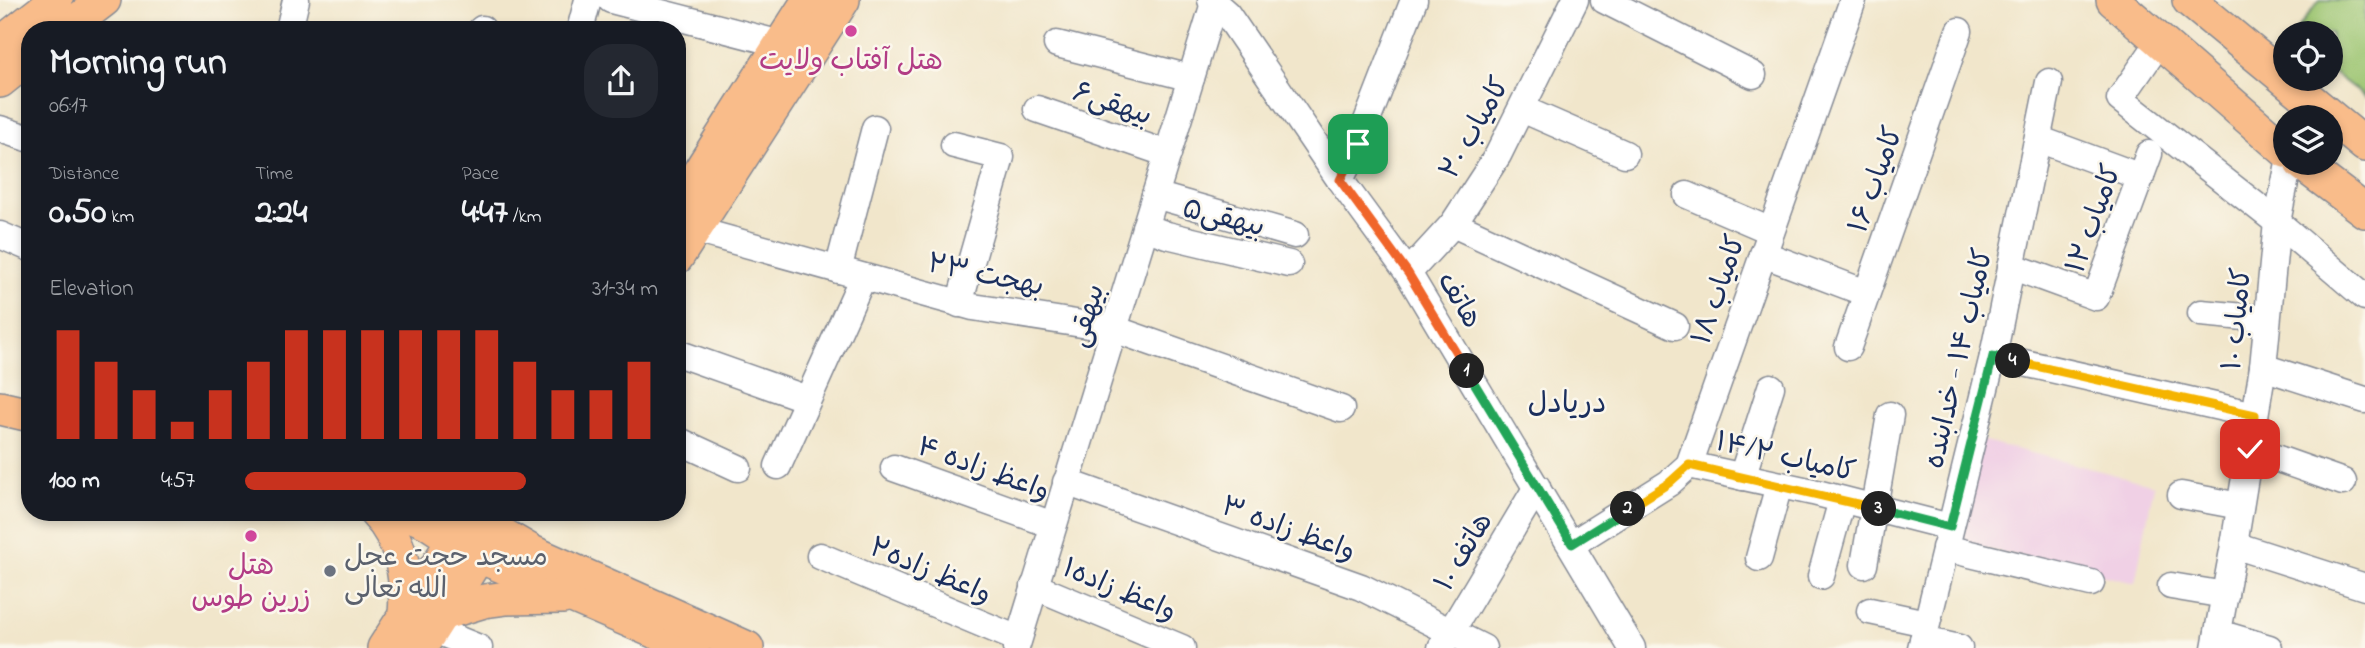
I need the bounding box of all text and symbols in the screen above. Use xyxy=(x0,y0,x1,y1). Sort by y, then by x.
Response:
map controls xyxy=(2273,21,2343,175)
button: locate xyxy=(2273,21,2343,91)
marker: هتل آفتاب ولایت xyxy=(843,23,859,39)
text: Morning run xyxy=(49,36,227,92)
place label: هتل آفتاب ولایت xyxy=(759,42,943,83)
button: share xyxy=(584,44,658,118)
street label: کامیاب ۲۰ xyxy=(1430,70,1522,187)
street label: بیهقی۶ xyxy=(1067,73,1157,138)
text: 06:17 xyxy=(49,90,88,123)
button: layers xyxy=(2273,105,2343,175)
pin xyxy=(1328,114,1388,174)
street label: کامیاب ۱۶ xyxy=(1839,121,1916,239)
icon: arrive xyxy=(1339,125,1377,163)
street label: کامیاب ۱۲ xyxy=(2057,159,2134,279)
text: Distance xyxy=(49,161,119,188)
text: Time xyxy=(255,161,293,188)
text: Pace xyxy=(462,161,499,188)
text: 0.50 xyxy=(49,188,106,239)
text: 2:24 xyxy=(255,188,308,239)
text: 4:47 xyxy=(462,188,508,239)
street label: بیهقی۵ xyxy=(1178,189,1269,249)
text: km xyxy=(106,204,134,231)
text: /km xyxy=(508,204,542,231)
street label: کامیاب ۱۸ xyxy=(1682,230,1758,350)
street label: بهجت ۲۳ xyxy=(923,244,1047,309)
street label: کامیاب ۱۴ - خدابنده xyxy=(1915,245,2006,473)
street label: هاتف xyxy=(1425,265,1491,337)
street label: کامیاب ۱۰ xyxy=(2213,266,2264,373)
text: Elevation xyxy=(49,273,134,306)
text: 31–34 m xyxy=(592,273,658,306)
street label: بیهقی xyxy=(1059,279,1117,353)
pin: 4 xyxy=(1996,344,2030,378)
text: 4 xyxy=(2009,347,2016,374)
pin: 1 xyxy=(1450,354,1484,388)
text: 1 xyxy=(1463,357,1470,384)
district label: دریادل xyxy=(1527,383,1607,427)
pin xyxy=(2220,419,2280,479)
street label: کامیاب ۱۴/۲ xyxy=(1711,422,1859,494)
street label: واعظ زاده ۴ xyxy=(911,427,1055,513)
icon: check xyxy=(2231,430,2269,468)
text: 100 m xyxy=(49,465,100,498)
text: 4:57 xyxy=(161,465,195,498)
street label: واعظ زاده ۳ xyxy=(1215,487,1361,574)
pin: 2 xyxy=(1610,491,1646,526)
pin: 3 xyxy=(1862,491,1896,526)
text: 2 xyxy=(1623,495,1632,522)
text: 3 xyxy=(1875,495,1882,522)
street label: هاتف ۱۰ xyxy=(1425,506,1505,600)
marker: هتل زرین طوس xyxy=(243,528,259,544)
street label: واعظ زاده۲ xyxy=(862,528,997,616)
place label: مسجد حجت عجل الله تعالی xyxy=(344,538,548,611)
place label: هتل زرین طوس xyxy=(191,547,311,620)
street label: واعظ زاده۱ xyxy=(1055,549,1182,634)
marker: مسجد حجت عجل الله تعالی xyxy=(322,563,338,579)

